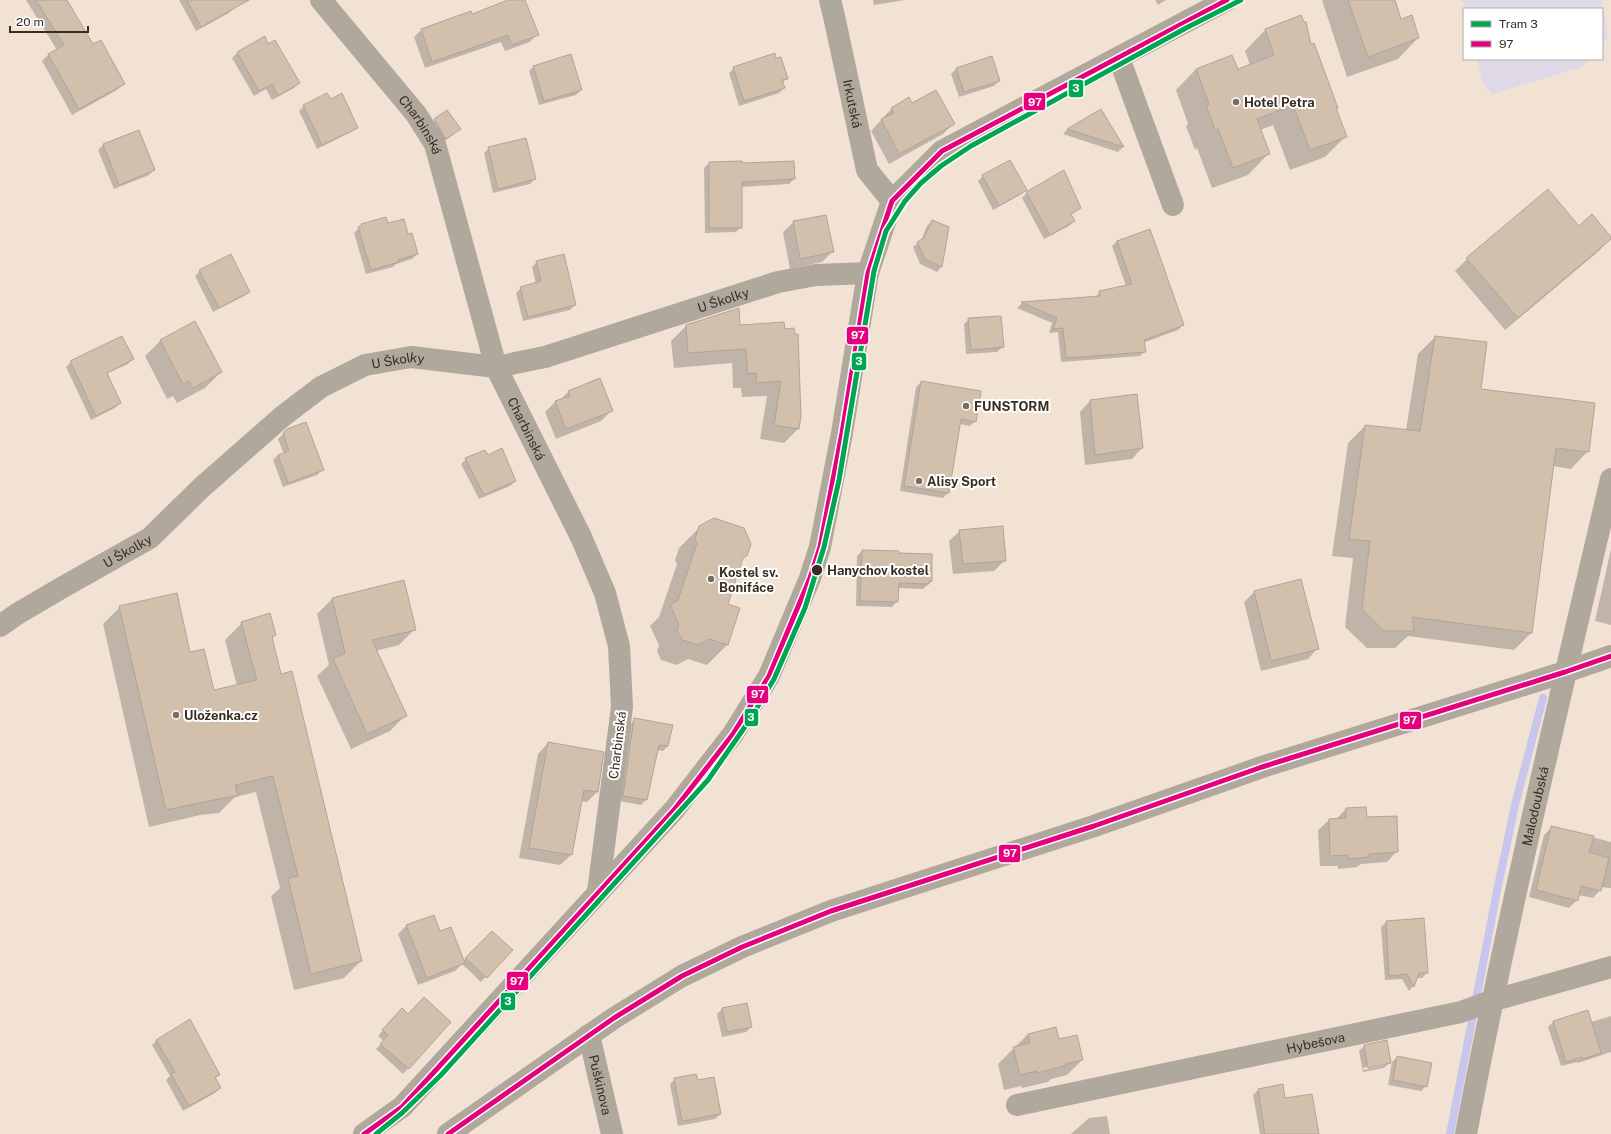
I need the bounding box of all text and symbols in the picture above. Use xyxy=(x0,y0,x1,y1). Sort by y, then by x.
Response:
scale bar xyxy=(10,8,88,34)
legend xyxy=(1463,8,1603,60)
text: 20 m xyxy=(16,15,44,29)
text: Tram 3 xyxy=(1499,17,1538,31)
text: 97 xyxy=(1499,37,1513,51)
street label: Irkutská xyxy=(840,78,865,129)
line badge: 3 xyxy=(1068,79,1084,98)
text: 3 xyxy=(1072,82,1080,94)
street label: Charbinská xyxy=(395,92,444,156)
line badge: 97 xyxy=(1023,92,1046,111)
place label: Hotel Petra xyxy=(1244,95,1315,110)
text: 97 xyxy=(1028,96,1042,108)
marker: Hotel Petra xyxy=(1231,97,1241,107)
street label: U Školky xyxy=(695,285,751,315)
line badge: 97 xyxy=(846,326,869,345)
text: 97 xyxy=(851,329,865,341)
street label: U Školky xyxy=(370,350,425,372)
line badge: 3 xyxy=(851,352,867,371)
text: 3 xyxy=(855,355,863,367)
street label: Charbinská xyxy=(504,395,548,463)
place label: FUNSTORM xyxy=(974,399,1049,414)
marker: FUNSTORM xyxy=(961,401,971,411)
place label: Alisy Sport xyxy=(927,474,996,489)
marker: Alisy Sport xyxy=(914,476,924,486)
street label: U Školky xyxy=(101,531,155,571)
marker: Hanychov kostel xyxy=(810,563,824,577)
place label: Hanychov kostel xyxy=(827,563,929,578)
place label: Kostel sv. Bonifáce xyxy=(719,565,779,595)
marker: Kostel sv. Bonifáce xyxy=(706,574,716,584)
line badge: 97 xyxy=(746,685,769,704)
text: 97 xyxy=(751,688,765,700)
place label: Uloženka.cz xyxy=(184,708,258,723)
line badge: 3 xyxy=(744,708,759,727)
marker: Uloženka.cz xyxy=(171,710,181,720)
street label: Charbinská xyxy=(606,710,629,780)
text: 3 xyxy=(747,711,755,723)
line badge: 97 xyxy=(1399,711,1422,730)
text: 97 xyxy=(1403,714,1417,726)
street label: Malodoubská xyxy=(1519,765,1552,847)
line badge: 97 xyxy=(998,844,1021,863)
text: 97 xyxy=(1003,847,1017,859)
line badge: 97 xyxy=(506,971,529,991)
text: 97 xyxy=(510,975,524,987)
line badge: 3 xyxy=(500,992,516,1011)
text: 3 xyxy=(504,995,512,1007)
street label: Hybešova xyxy=(1285,1030,1346,1056)
street label: Puškinova xyxy=(586,1053,614,1116)

